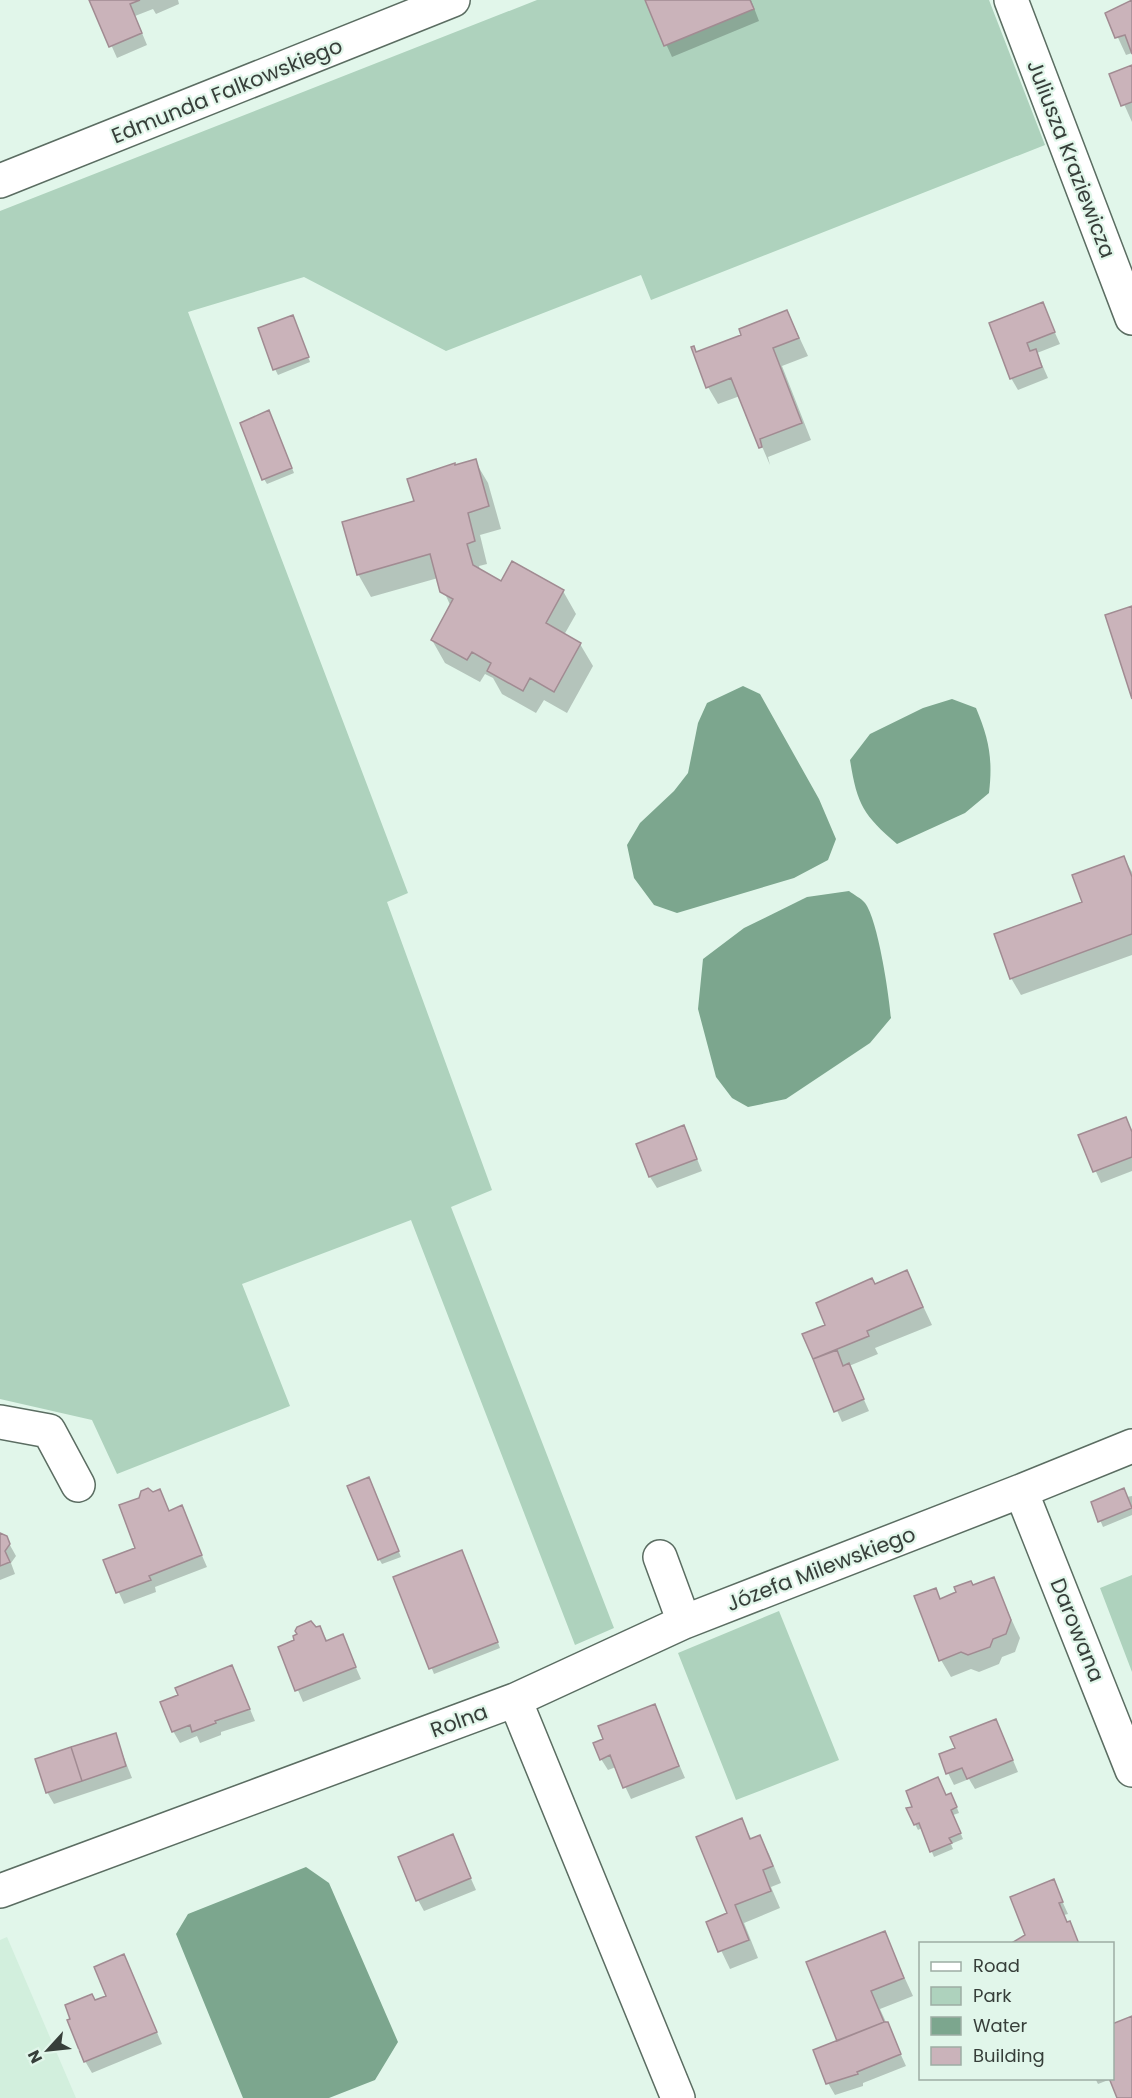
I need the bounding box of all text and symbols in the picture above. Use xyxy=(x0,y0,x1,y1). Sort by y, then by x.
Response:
street label: Edmunda Falkowskiego xyxy=(107,31,347,150)
street label: Juliusza Kraziewicza xyxy=(1020,56,1123,262)
street label: Józefa Milewskiego xyxy=(722,1519,919,1618)
street label: Darowana xyxy=(1044,1574,1111,1686)
street label: Rolna xyxy=(426,1697,492,1744)
legend xyxy=(919,1942,1114,2080)
text: Road xyxy=(973,1953,1020,1978)
text: Park xyxy=(973,1983,1012,2008)
text: Water xyxy=(973,2013,1027,2038)
north arrow xyxy=(18,2020,78,2080)
text: Building xyxy=(973,2043,1045,2068)
text: N xyxy=(22,2046,48,2067)

